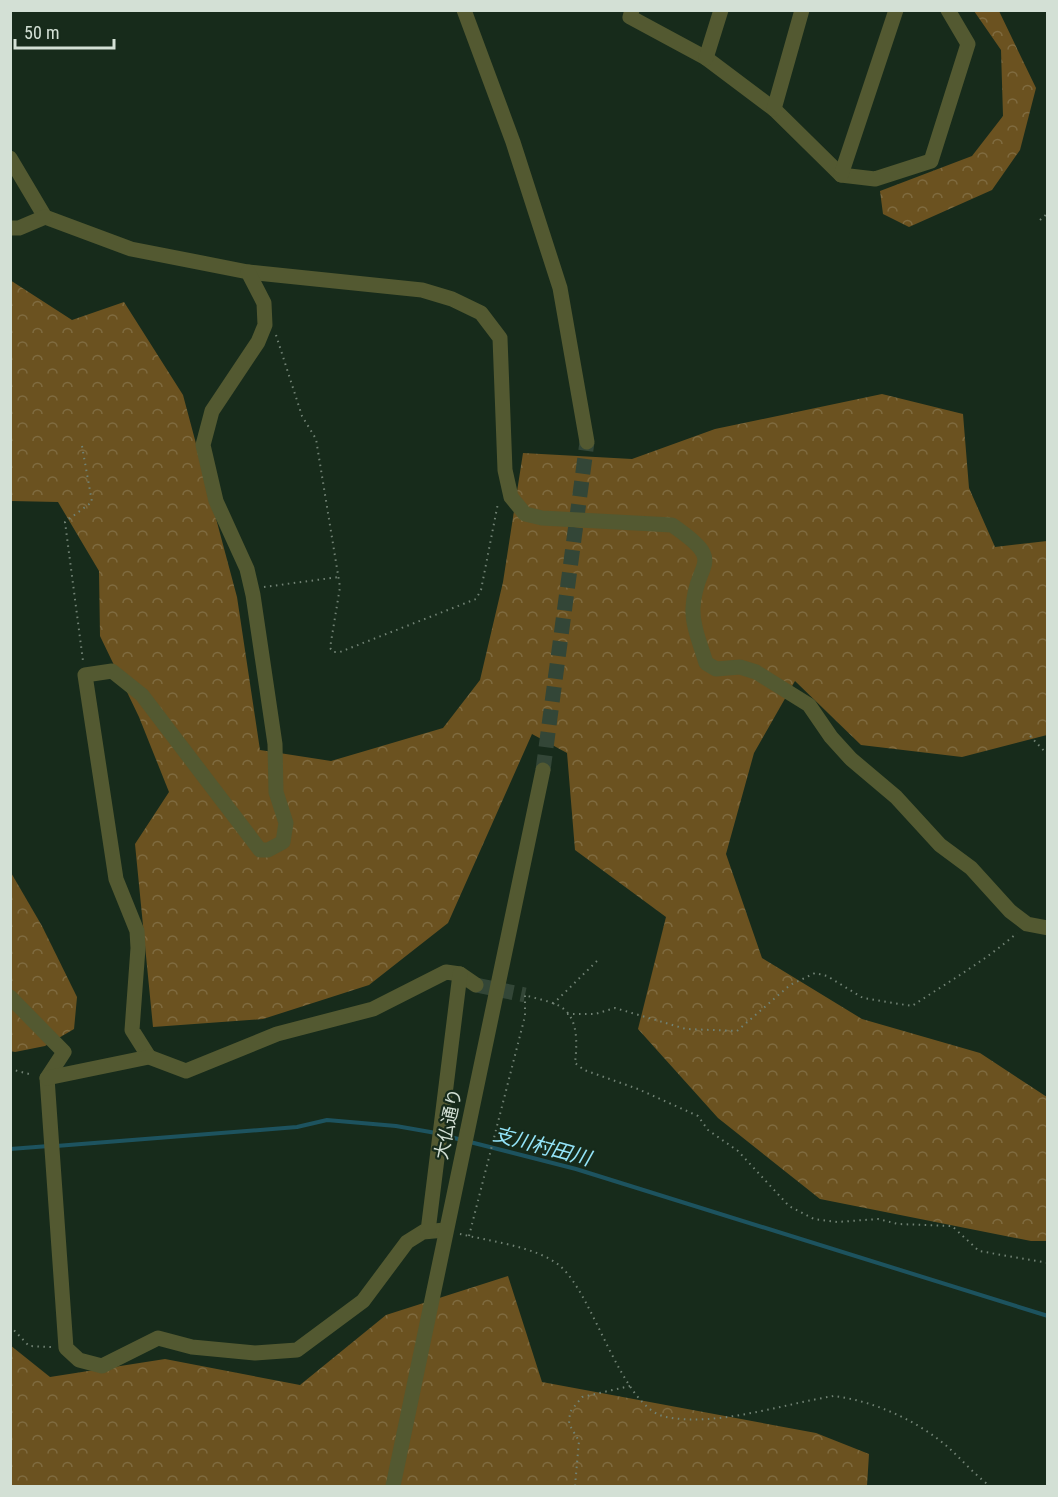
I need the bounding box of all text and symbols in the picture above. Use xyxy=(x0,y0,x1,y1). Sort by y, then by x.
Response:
scale bar xyxy=(15,12,114,50)
text: 50 m xyxy=(24,22,59,43)
street label: 大仏通り xyxy=(430,1087,466,1161)
water label: 支川村田川 xyxy=(491,1121,595,1171)

